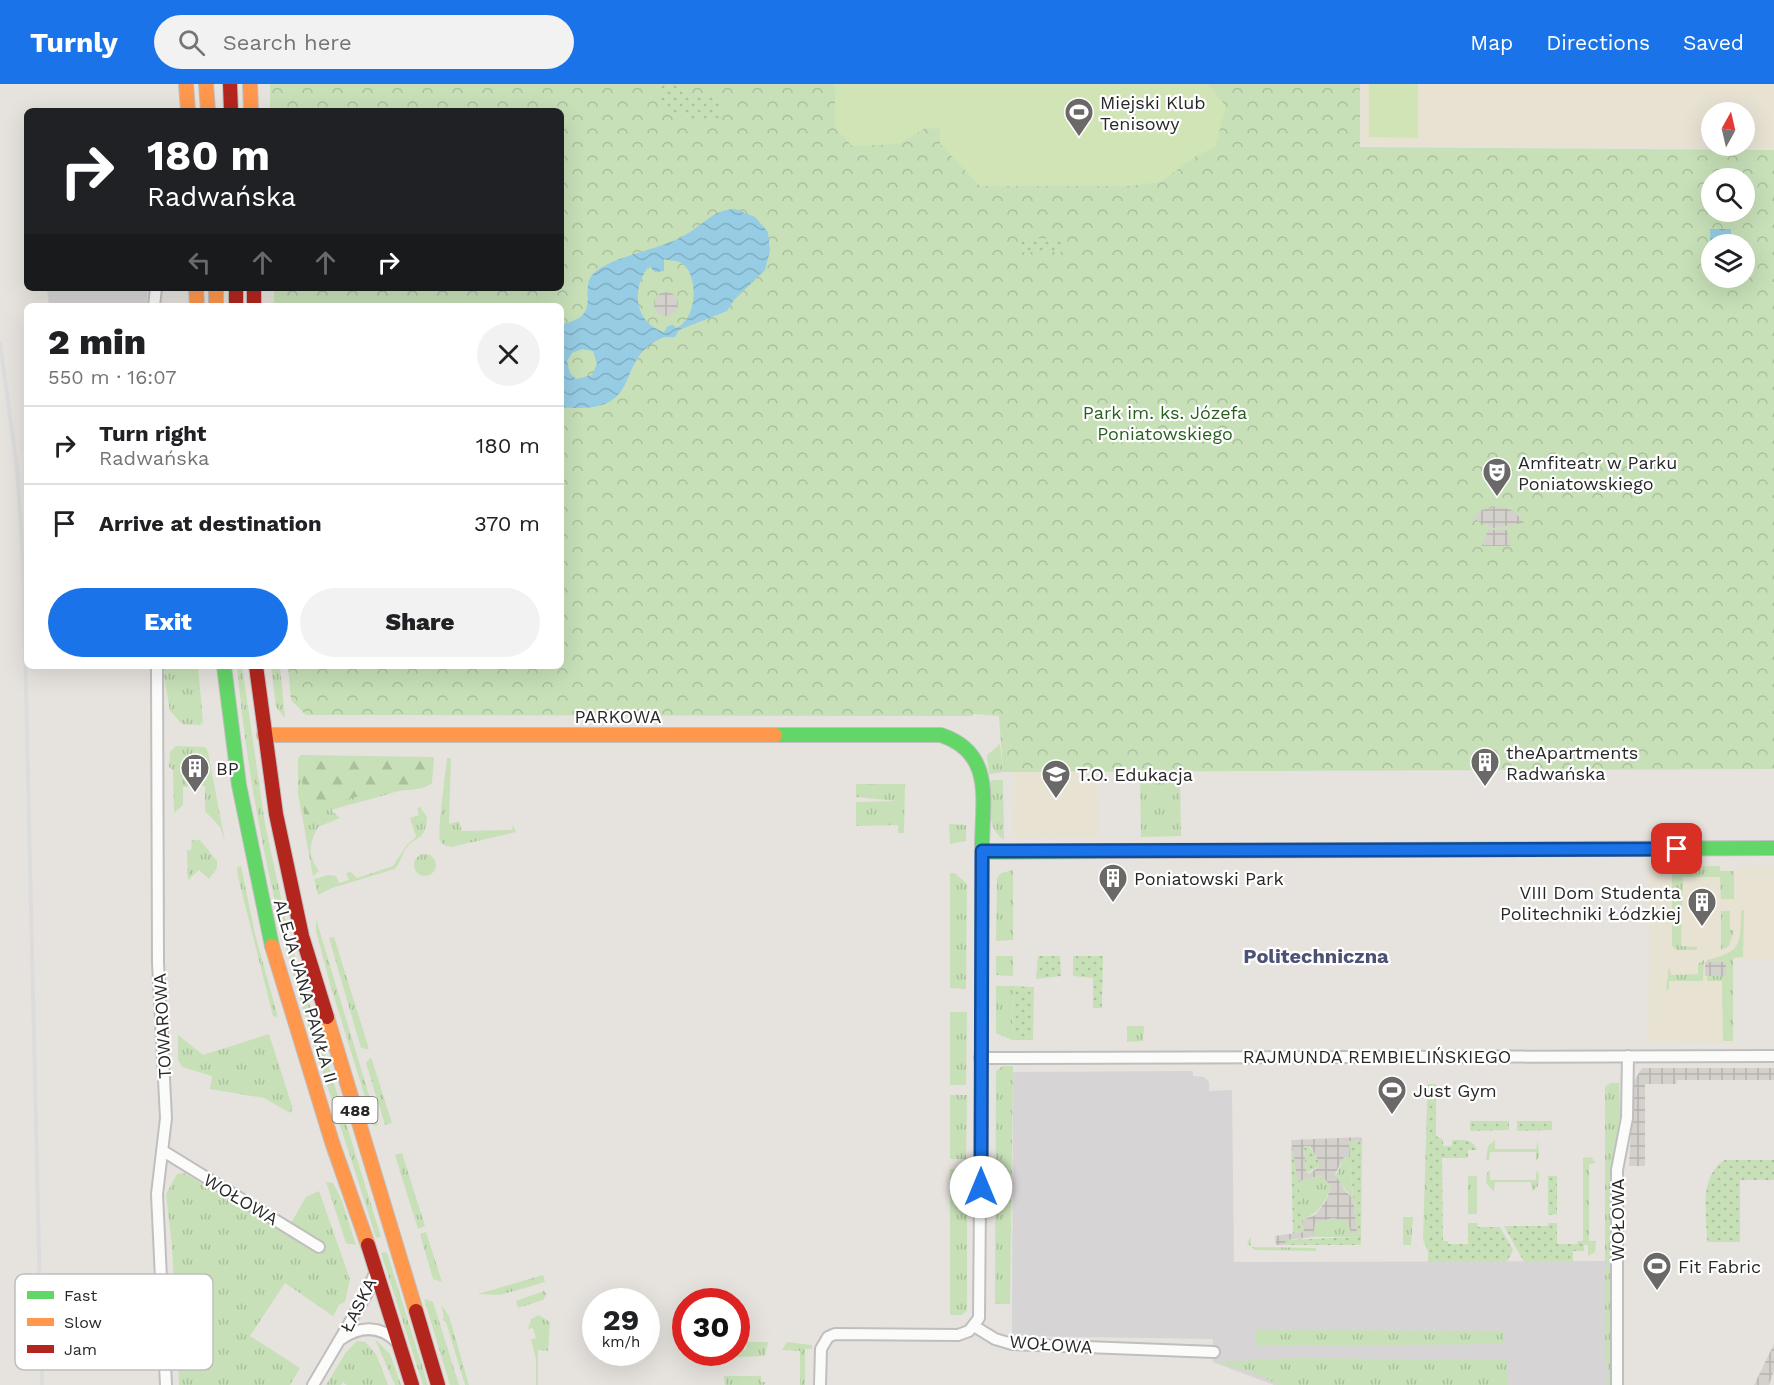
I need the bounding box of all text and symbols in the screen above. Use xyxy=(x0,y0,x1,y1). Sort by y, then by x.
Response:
search box xyxy=(154,15,574,69)
text: Turnly xyxy=(30,26,118,59)
icon: search xyxy=(175,26,208,59)
text: Search here xyxy=(223,30,352,55)
text: Map xyxy=(1470,30,1513,55)
text: Directions xyxy=(1546,30,1650,55)
text: Saved xyxy=(1683,30,1744,55)
place label: Miejski Klub Tenisowy xyxy=(1100,92,1206,134)
sports icon: Miejski Klub Tenisowy xyxy=(1063,96,1095,138)
north arrow xyxy=(1701,102,1755,156)
map controls xyxy=(1701,102,1755,288)
text: 180 m xyxy=(147,131,270,180)
icon: right xyxy=(48,132,126,210)
button: search xyxy=(1701,168,1755,222)
text: Radwańska xyxy=(147,181,296,213)
button: layers xyxy=(1701,234,1755,288)
icon: left xyxy=(183,246,216,279)
icon: ahead xyxy=(246,246,279,279)
icon: ahead xyxy=(309,246,342,279)
icon: right xyxy=(372,246,405,279)
text: 2 min xyxy=(48,321,146,363)
button: close xyxy=(477,323,540,386)
text: 550 m · 16:07 xyxy=(48,365,177,389)
park label: Park im. ks. Józefa Poniatowskiego xyxy=(1083,402,1247,444)
text: Turn right xyxy=(99,421,206,446)
icon: right xyxy=(48,429,81,462)
text: 180 m xyxy=(476,433,540,458)
text: Radwańska xyxy=(99,446,209,470)
place label: Amfiteatr w Parku Poniatowskiego xyxy=(1518,452,1677,494)
theatre icon: Amfiteatr w Parku Poniatowskiego xyxy=(1481,456,1513,498)
icon: arrive xyxy=(48,507,81,540)
text: Arrive at destination xyxy=(99,511,322,536)
text: 370 m xyxy=(474,511,540,536)
button: Exit xyxy=(48,588,288,657)
button: Share xyxy=(300,588,540,657)
street label: PARKOWA xyxy=(574,706,662,727)
place label: theApartments Radwańska xyxy=(1506,742,1638,784)
building icon: theApartments Radwańska xyxy=(1469,746,1501,788)
building icon: BP xyxy=(179,752,211,794)
place label: BP xyxy=(216,758,239,779)
school or university icon: T.O. Edukacja xyxy=(1040,758,1072,800)
place label: T.O. Edukacja xyxy=(1077,764,1193,785)
pin xyxy=(1651,823,1702,874)
icon: arrive xyxy=(1660,832,1693,865)
building icon: Poniatowski Park xyxy=(1097,862,1129,904)
place label: Poniatowski Park xyxy=(1134,868,1284,889)
place label: VIII Dom Studenta Politechniki Łódzkiej xyxy=(1500,882,1681,924)
building icon: VIII Dom Studenta Politechniki Łódzkiej xyxy=(1686,886,1718,928)
street label: ALEJA JANA PAWŁA II xyxy=(270,897,342,1085)
district label: Politechniczna xyxy=(1243,944,1389,968)
street label: TOWAROWA xyxy=(149,972,175,1079)
street label: RAJMUNDA REMBIELIŃSKIEGO xyxy=(1243,1046,1511,1067)
sports icon: Just Gym xyxy=(1376,1074,1408,1116)
place label: Just Gym xyxy=(1413,1080,1497,1101)
road number: 488 xyxy=(332,1097,378,1123)
position arrow xyxy=(949,1155,1013,1219)
street label: WOŁOWA xyxy=(200,1169,282,1230)
street label: WOŁOWA xyxy=(1607,1178,1628,1262)
sports icon: Fit Fabric xyxy=(1641,1250,1673,1292)
place label: Fit Fabric xyxy=(1678,1256,1761,1277)
legend xyxy=(15,1274,213,1370)
street label: ŁASKA xyxy=(335,1274,381,1336)
text: Fast xyxy=(64,1286,97,1305)
speed limit sign: 30 xyxy=(672,1288,750,1366)
text: 29 xyxy=(603,1302,639,1337)
text: Slow xyxy=(64,1313,102,1332)
street label: WOŁOWA xyxy=(1009,1331,1093,1357)
text: km/h xyxy=(602,1333,640,1351)
text: Jam xyxy=(64,1340,97,1359)

